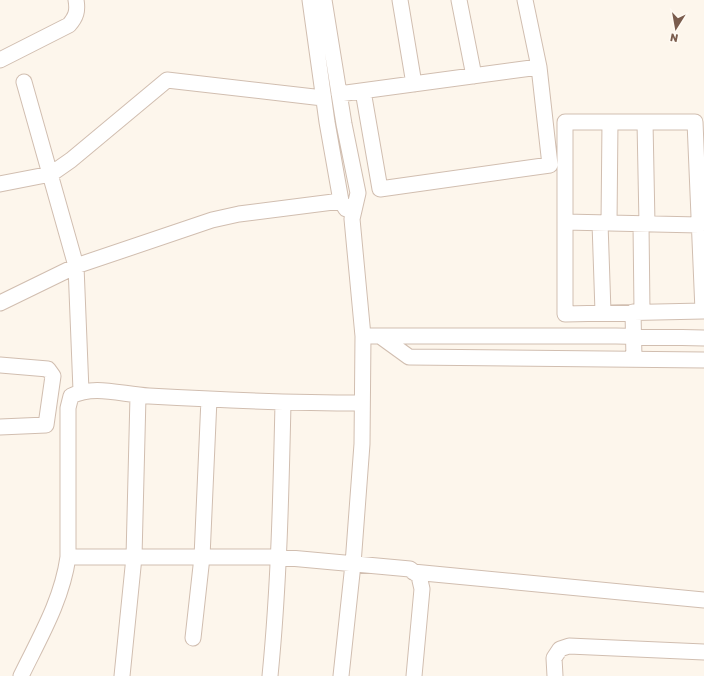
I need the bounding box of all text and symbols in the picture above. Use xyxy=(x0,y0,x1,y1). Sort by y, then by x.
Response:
north arrow xyxy=(656,8,696,48)
text: N xyxy=(669,30,679,44)

